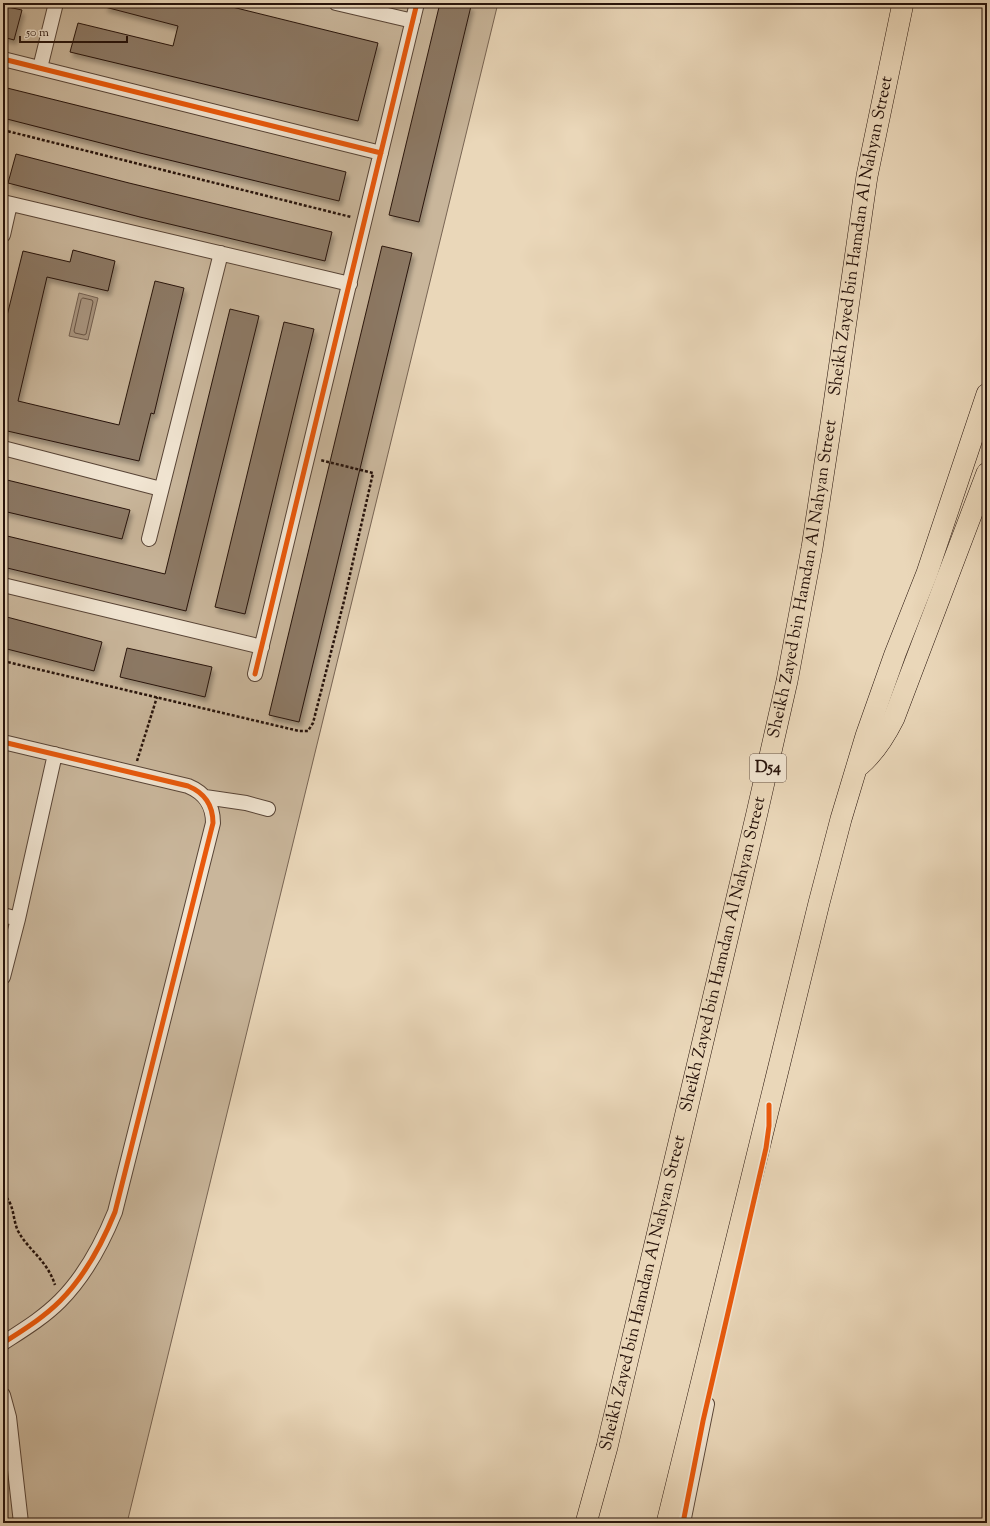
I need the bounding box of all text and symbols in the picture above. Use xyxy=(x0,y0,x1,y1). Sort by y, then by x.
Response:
scale bar xyxy=(20,18,127,44)
text: 50 m xyxy=(25,24,49,42)
street label: Sheikh Zayed bin Hamdan Al Nahyan Street xyxy=(823,74,899,397)
street label: Sheikh Zayed bin Hamdan Al Nahyan Street xyxy=(762,418,844,741)
road number: D54 xyxy=(750,754,786,782)
street label: Sheikh Zayed bin Hamdan Al Nahyan Street xyxy=(675,794,772,1115)
street label: Sheikh Zayed bin Hamdan Al Nahyan Street xyxy=(594,1133,692,1453)

